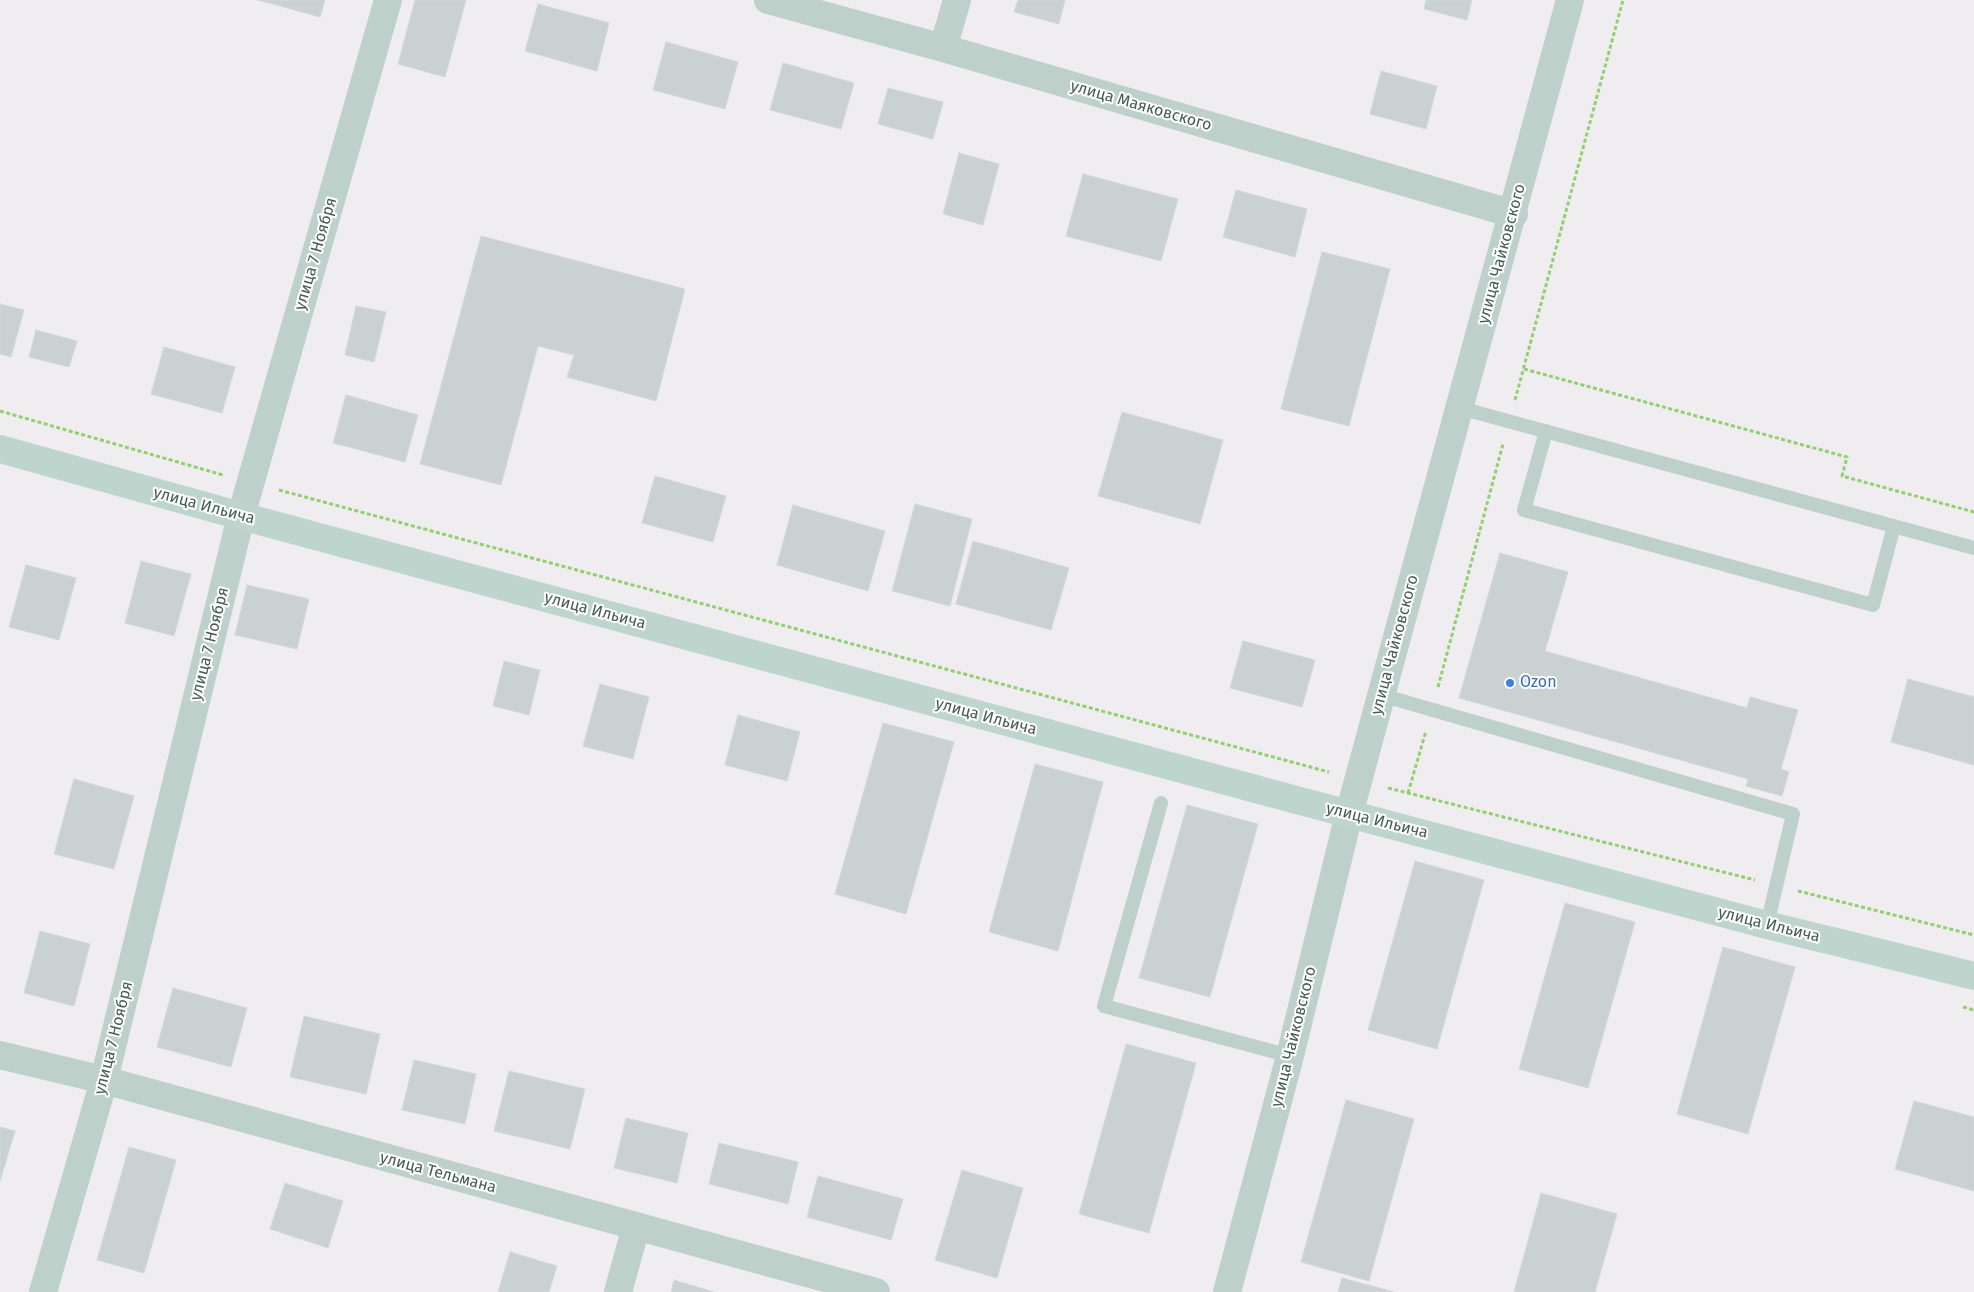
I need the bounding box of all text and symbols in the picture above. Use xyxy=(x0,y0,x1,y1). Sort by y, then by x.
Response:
street label: улица Маяковского xyxy=(1068,77,1214,135)
street label: улица Чайковского xyxy=(1474,182,1530,326)
street label: улица 7 Ноября xyxy=(291,195,341,313)
street label: улица Ильича xyxy=(151,483,257,529)
street label: улица Чайковского xyxy=(1367,573,1423,717)
street label: улица 7 Ноября xyxy=(187,585,233,703)
street label: улица Ильича xyxy=(542,588,648,634)
place label: Ozon xyxy=(1520,673,1557,693)
marker: Ozon xyxy=(1504,677,1516,689)
street label: улица Ильича xyxy=(933,694,1039,740)
street label: улица Ильича xyxy=(1324,799,1430,843)
street label: улица Ильича xyxy=(1716,903,1822,947)
street label: улица Чайковского xyxy=(1267,965,1321,1109)
street label: улица 7 Ноября xyxy=(91,979,137,1097)
street label: улица Тельмана xyxy=(378,1148,498,1198)

